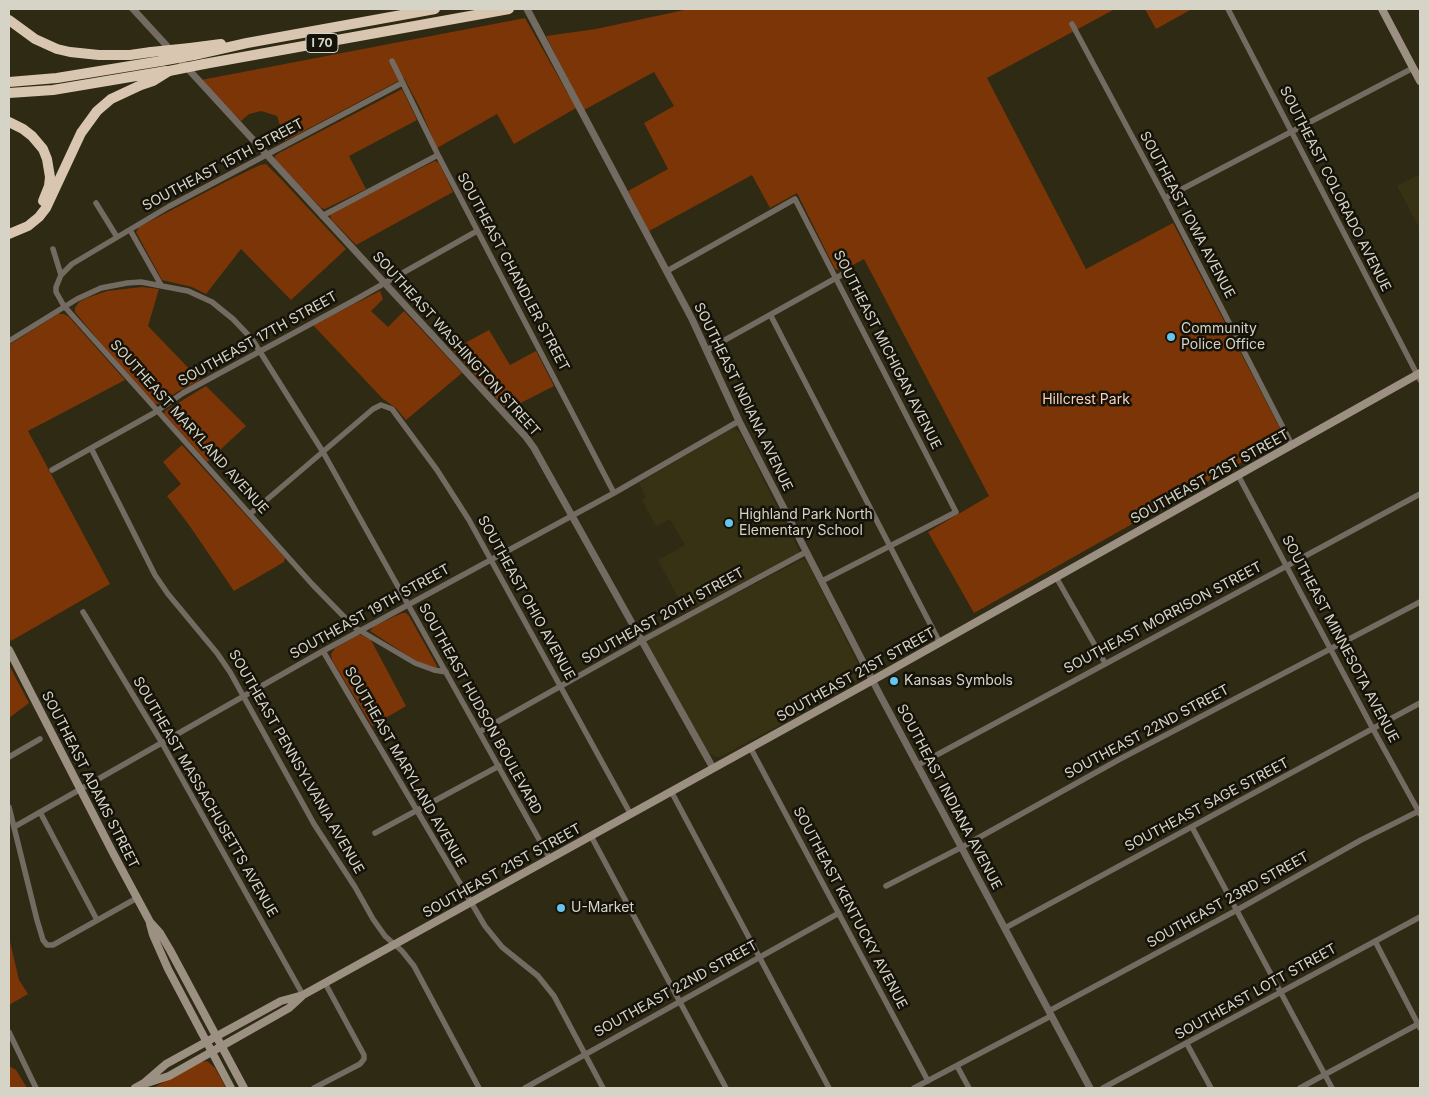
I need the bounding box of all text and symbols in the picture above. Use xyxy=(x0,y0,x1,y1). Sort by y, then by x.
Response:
road number: I 70 xyxy=(306,34,338,52)
street label: SOUTHEAST COLORADO AVENUE xyxy=(1276,83,1394,295)
street label: SOUTHEAST 15TH STREET xyxy=(140,115,306,215)
street label: SOUTHEAST IOWA AVENUE xyxy=(1136,129,1238,301)
street label: SOUTHEAST CHANDLER STREET xyxy=(453,170,573,374)
street label: SOUTHEAST WASHINGTON STREET xyxy=(369,248,543,440)
street label: SOUTHEAST MICHIGAN AVENUE xyxy=(829,248,945,452)
street label: SOUTHEAST 17TH STREET xyxy=(175,288,341,390)
street label: SOUTHEAST INDIANA AVENUE xyxy=(690,300,796,494)
place label: Community Police Office xyxy=(1181,321,1265,354)
marker: Community Police Office xyxy=(1165,331,1177,343)
street label: SOUTHEAST MARYLAND AVENUE xyxy=(106,337,272,517)
park label: Hillcrest Park xyxy=(1042,392,1130,408)
street label: SOUTHEAST 21ST STREET xyxy=(1128,426,1292,528)
place label: Highland Park North Elementary School xyxy=(739,507,873,540)
street label: SOUTHEAST OHIO AVENUE xyxy=(474,513,578,683)
marker: Highland Park North Elementary School xyxy=(723,517,735,529)
street label: SOUTHEAST MINNESOTA AVENUE xyxy=(1278,532,1402,746)
street label: SOUTHEAST MORRISON STREET xyxy=(1061,559,1265,677)
street label: SOUTHEAST 19TH STREET xyxy=(287,561,453,663)
street label: SOUTHEAST 20TH STREET xyxy=(579,564,747,668)
street label: SOUTHEAST HUDSON BOULEVARD xyxy=(415,601,545,817)
street label: SOUTHEAST 21ST STREET xyxy=(774,624,938,726)
street label: SOUTHEAST PENNSYLVANIA AVENUE xyxy=(225,647,367,877)
street label: SOUTHEAST MARYLAND AVENUE xyxy=(341,664,469,870)
place label: Kansas Symbols xyxy=(904,673,1013,689)
street label: SOUTHEAST MASSACHUSETTS AVENUE xyxy=(129,674,281,920)
marker: Kansas Symbols xyxy=(888,675,900,687)
street label: SOUTHEAST 22ND STREET xyxy=(1062,681,1232,783)
street label: SOUTHEAST ADAMS STREET xyxy=(38,688,142,872)
street label: SOUTHEAST INDIANA AVENUE xyxy=(893,701,1005,893)
street label: SOUTHEAST SAGE STREET xyxy=(1122,755,1292,855)
street label: SOUTHEAST KENTUCKY AVENUE xyxy=(789,804,911,1012)
street label: SOUTHEAST 21ST STREET xyxy=(420,820,584,922)
street label: SOUTHEAST 23RD STREET xyxy=(1144,848,1312,952)
place label: U-Market xyxy=(571,900,634,916)
marker: U-Market xyxy=(555,902,567,914)
street label: SOUTHEAST 22ND STREET xyxy=(591,937,761,1041)
street label: SOUTHEAST LOTT STREET xyxy=(1172,940,1340,1044)

